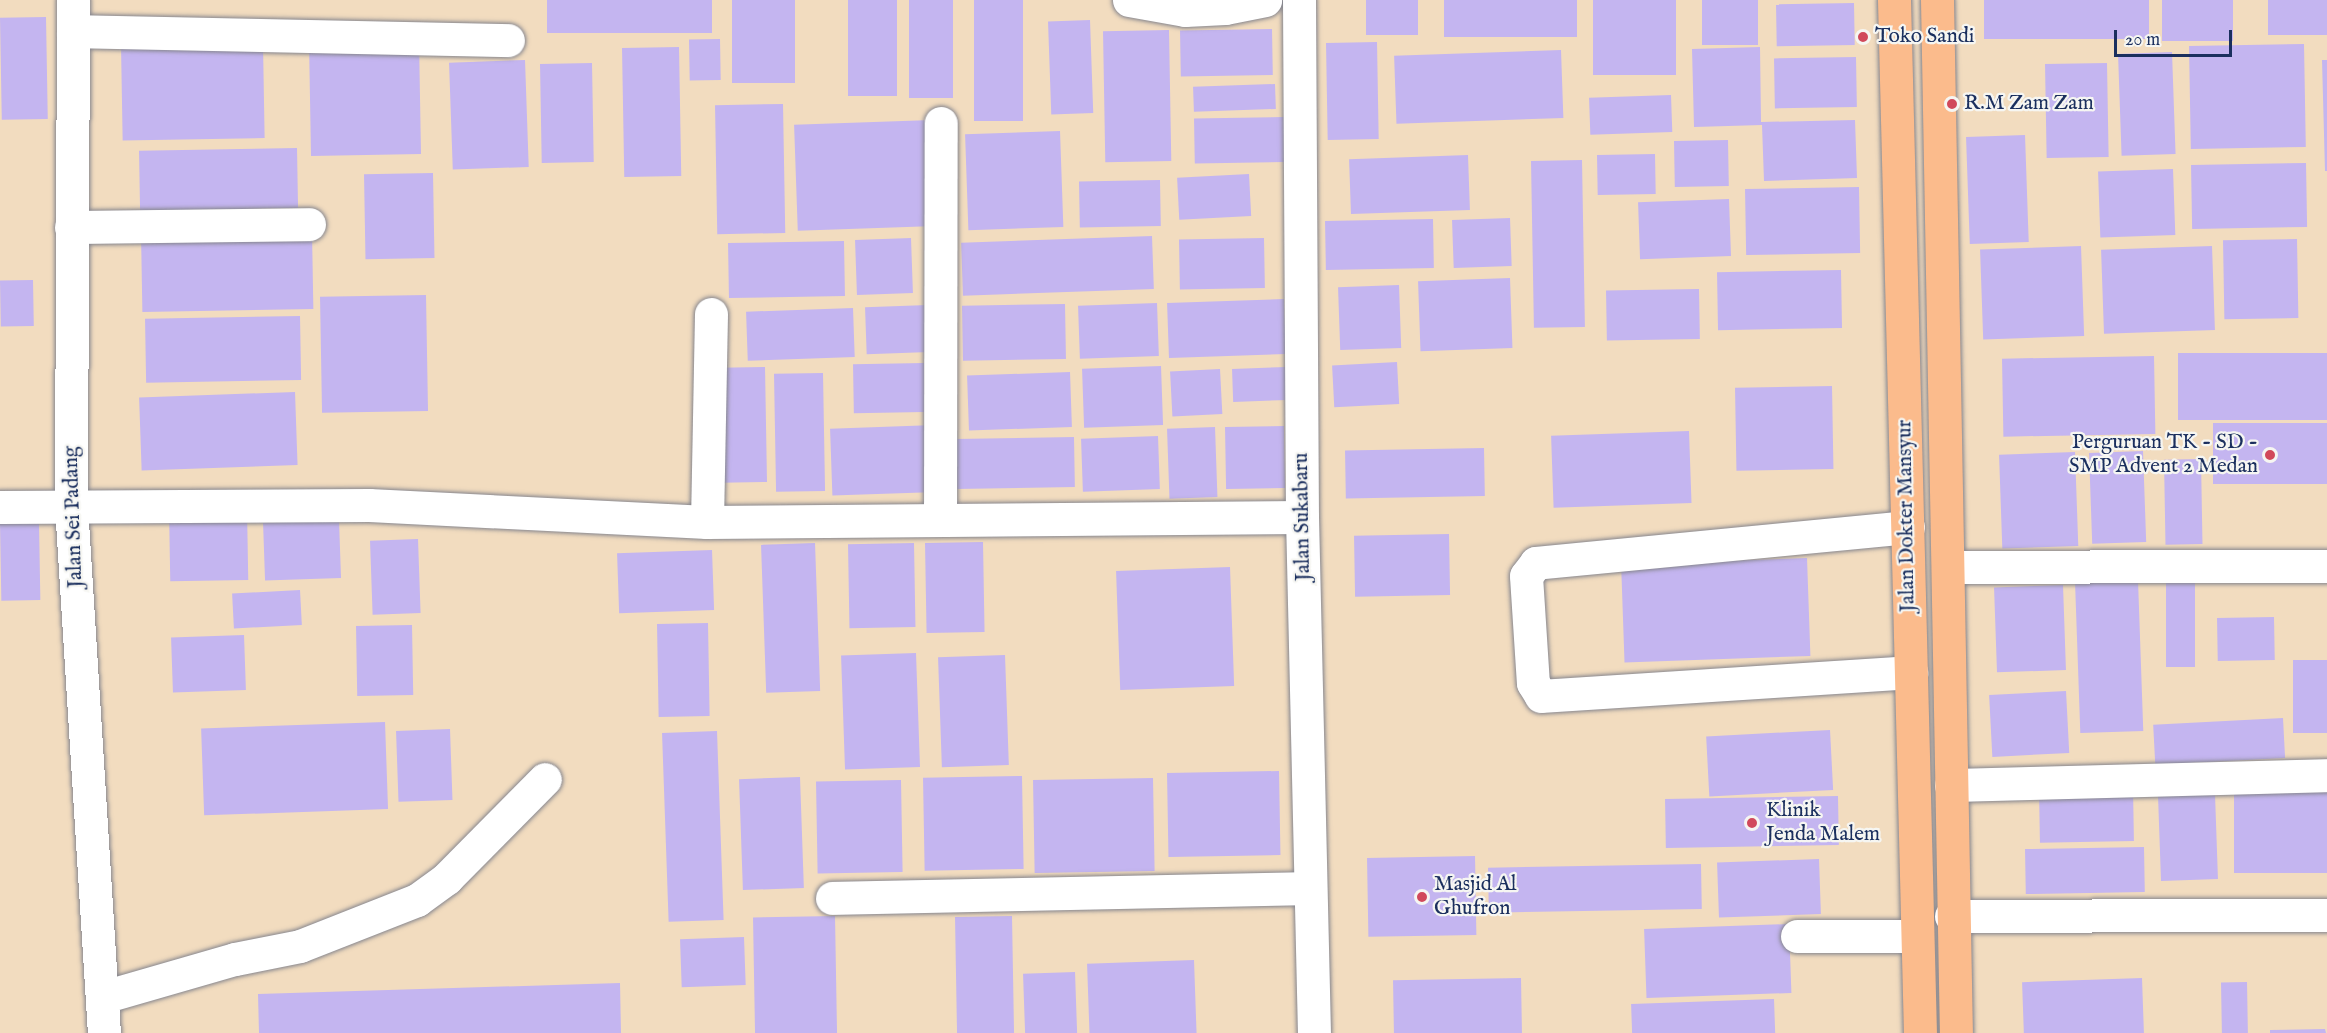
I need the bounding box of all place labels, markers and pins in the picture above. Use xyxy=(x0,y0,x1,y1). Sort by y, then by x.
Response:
place label: Toko Sandi xyxy=(1875,24,1974,50)
marker: Toko Sandi xyxy=(1856,30,1870,44)
place label: R.M Zam Zam xyxy=(1964,91,2094,117)
marker: R.M Zam Zam xyxy=(1945,97,1959,111)
place label: Perguruan TK - SD - SMP Advent 2 Medan xyxy=(2069,430,2258,480)
marker: Perguruan TK - SD - SMP Advent 2 Medan xyxy=(2263,448,2277,462)
place label: Klinik Jenda Malem xyxy=(1766,798,1880,848)
marker: Klinik Jenda Malem xyxy=(1743,814,1761,832)
place label: Masjid Al Ghufron xyxy=(1434,872,1516,922)
marker: Masjid Al Ghufron xyxy=(1415,890,1429,904)

